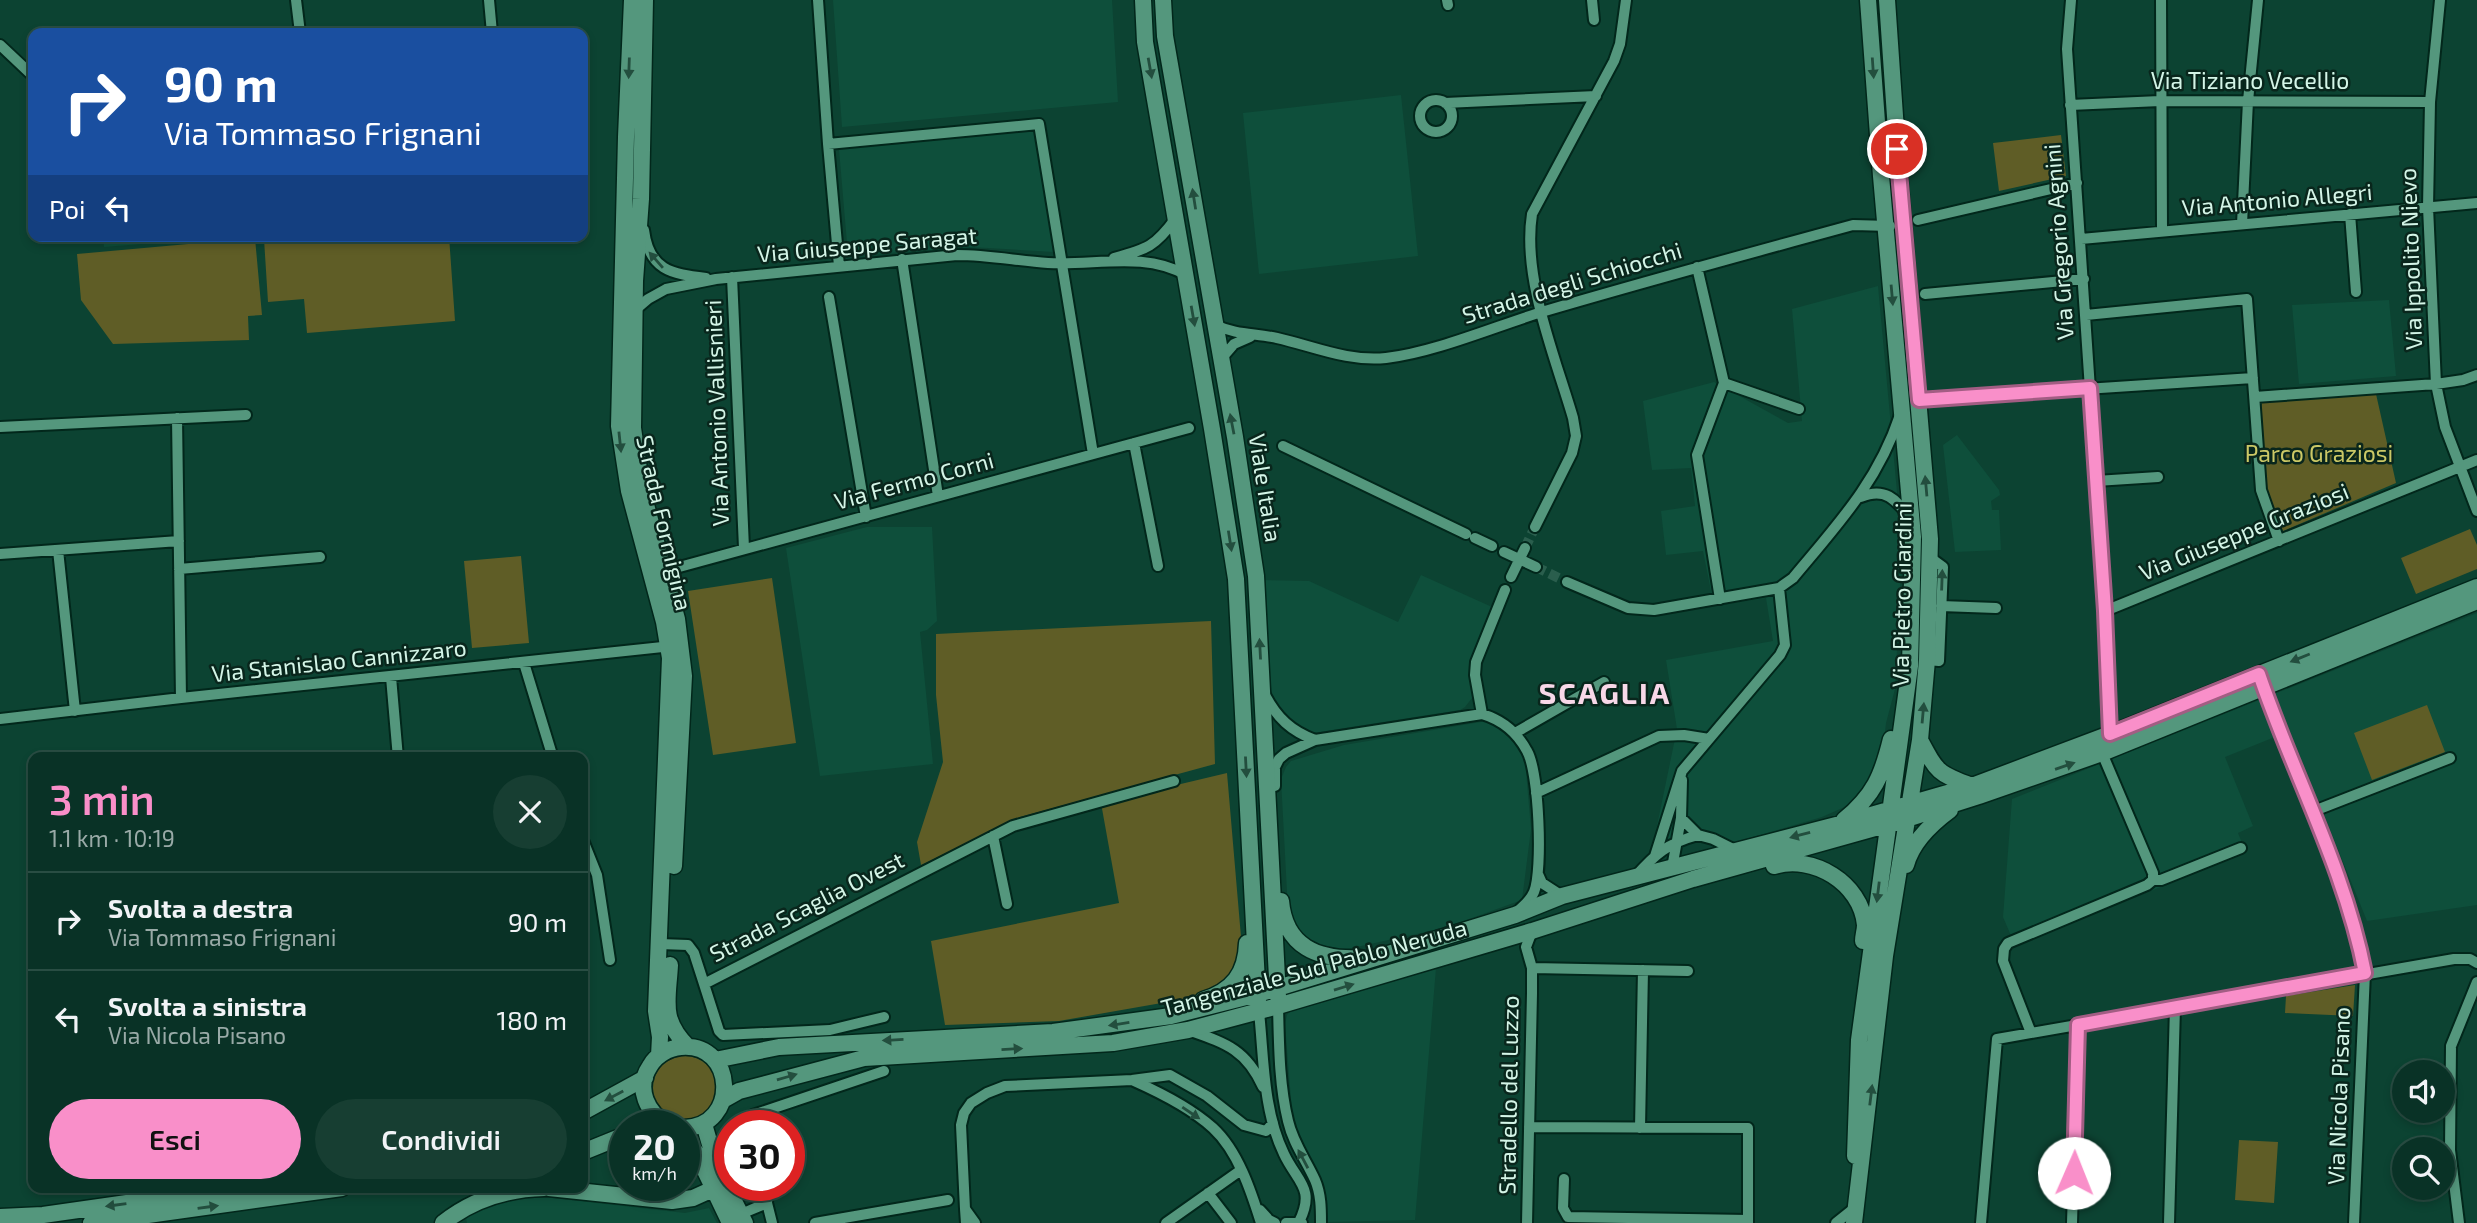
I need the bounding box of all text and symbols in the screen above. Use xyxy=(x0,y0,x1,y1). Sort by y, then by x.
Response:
text: 90 m xyxy=(164,53,278,112)
icon: right xyxy=(49,56,140,147)
one-way arrow xyxy=(623,57,634,79)
one-way arrow xyxy=(1145,57,1156,79)
one-way arrow xyxy=(1868,57,1879,79)
street label: Via Tiziano Vecellio xyxy=(2151,66,2349,94)
text: Via Tommaso Frignani xyxy=(164,113,482,151)
pin xyxy=(1867,119,1927,179)
icon: arrive xyxy=(1878,130,1916,168)
street label: Via Gregorio Agnini xyxy=(2037,143,2079,341)
street label: Via Ippolito Nievo xyxy=(2393,168,2427,350)
street label: Via Antonio Allegri xyxy=(2180,177,2373,221)
one-way arrow xyxy=(1188,188,1199,210)
icon: left xyxy=(99,189,137,227)
text: Poi xyxy=(49,193,85,224)
street label: Via Giuseppe Saragat xyxy=(756,220,978,268)
street label: Strada degli Schiocchi xyxy=(1459,235,1685,329)
one-way arrow xyxy=(648,251,664,269)
one-way arrow xyxy=(1887,284,1898,306)
street label: Via Antonio Vallisnieri xyxy=(698,299,734,527)
one-way arrow xyxy=(1188,305,1199,327)
one-way arrow xyxy=(1226,413,1237,435)
one-way arrow xyxy=(615,432,626,454)
street label: Strada Formigina xyxy=(631,432,699,613)
street label: Viale Italia xyxy=(1244,432,1288,544)
park label: Parco Graziosi xyxy=(2245,439,2393,467)
street label: Via Fermo Corni xyxy=(831,445,997,515)
one-way arrow xyxy=(1920,475,1931,497)
street label: Via Giuseppe Graziosi xyxy=(2135,476,2352,586)
street label: Via Pietro Giardini xyxy=(1885,502,1917,688)
one-way arrow xyxy=(1225,530,1236,552)
one-way arrow xyxy=(1937,569,1948,591)
street label: Via Stanislao Cannizzaro xyxy=(210,633,468,687)
one-way arrow xyxy=(1254,638,1265,660)
one-way arrow xyxy=(2289,653,2310,664)
district label: SCAGLIA xyxy=(1539,674,1671,710)
one-way arrow xyxy=(1917,702,1928,724)
one-way arrow xyxy=(1240,757,1251,779)
one-way arrow xyxy=(2054,760,2075,771)
text: 3 min xyxy=(49,773,155,823)
button: close xyxy=(493,775,567,849)
text: 1.1 km · 10:19 xyxy=(49,824,175,852)
one-way arrow xyxy=(1789,830,1811,841)
street label: Strada Scaglia Ovest xyxy=(705,845,909,967)
one-way arrow xyxy=(1873,881,1884,903)
text: Svolta a destra xyxy=(108,892,293,923)
icon: right xyxy=(49,902,87,940)
text: 90 m xyxy=(508,906,567,937)
street label: Tangenziale Sud Pablo Neruda xyxy=(1158,913,1470,1021)
text: Via Tommaso Frignani xyxy=(108,923,336,951)
one-way arrow xyxy=(1333,981,1354,991)
text: Svolta a sinistra xyxy=(108,990,307,1021)
street label: Stradello del Luzzo xyxy=(1492,995,1524,1195)
icon: left xyxy=(49,1000,87,1038)
text: 180 m xyxy=(497,1004,567,1035)
street label: Via Nicola Pisano xyxy=(2321,1006,2355,1185)
one-way arrow xyxy=(1108,1018,1130,1029)
text: Via Nicola Pisano xyxy=(108,1021,286,1049)
one-way arrow xyxy=(881,1035,903,1046)
one-way arrow xyxy=(1001,1043,1023,1054)
map controls xyxy=(2392,1060,2455,1200)
button: sound xyxy=(2392,1060,2455,1123)
one-way arrow xyxy=(777,1071,799,1082)
one-way arrow xyxy=(1865,1084,1876,1106)
one-way arrow xyxy=(604,1090,624,1101)
button: Esci xyxy=(49,1099,301,1179)
button: Condividi xyxy=(315,1099,567,1179)
one-way arrow xyxy=(1182,1106,1200,1120)
speed limit sign: 30 xyxy=(714,1110,805,1201)
text: 20 xyxy=(633,1125,676,1167)
position arrow xyxy=(2037,1136,2111,1210)
button: search xyxy=(2392,1137,2455,1200)
one-way arrow xyxy=(1297,1149,1309,1168)
text: km/h xyxy=(632,1162,677,1184)
one-way arrow xyxy=(105,1199,127,1210)
one-way arrow xyxy=(197,1201,219,1212)

